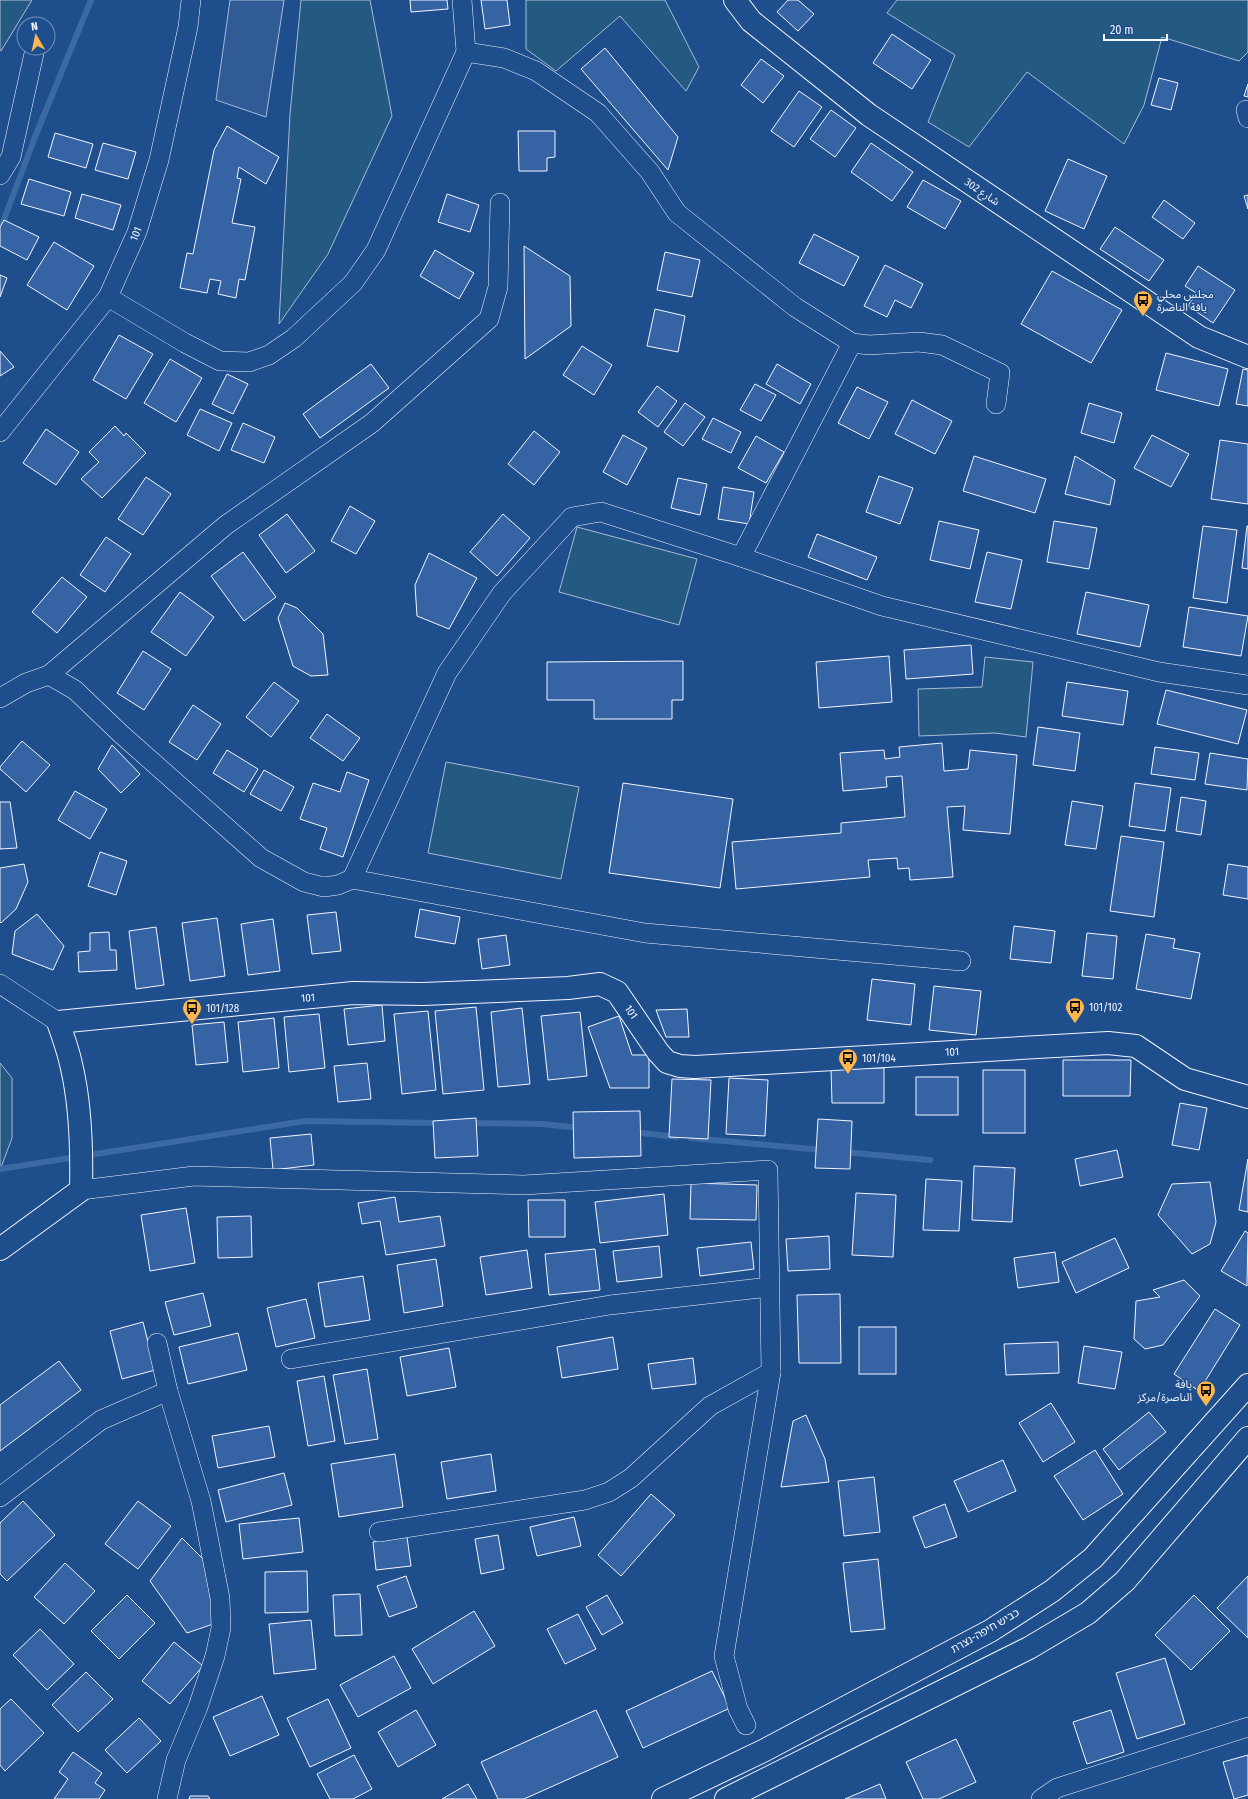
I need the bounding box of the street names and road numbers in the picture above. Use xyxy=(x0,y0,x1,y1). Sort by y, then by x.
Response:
street label: شارع 302 xyxy=(961,176,1002,209)
street label: 101 xyxy=(127,225,145,243)
street label: 101 xyxy=(300,991,316,1005)
street label: 101 xyxy=(622,1003,640,1021)
street label: 101 xyxy=(945,1045,959,1059)
street label: כביש חיפה-נצרת xyxy=(948,1606,1022,1656)

